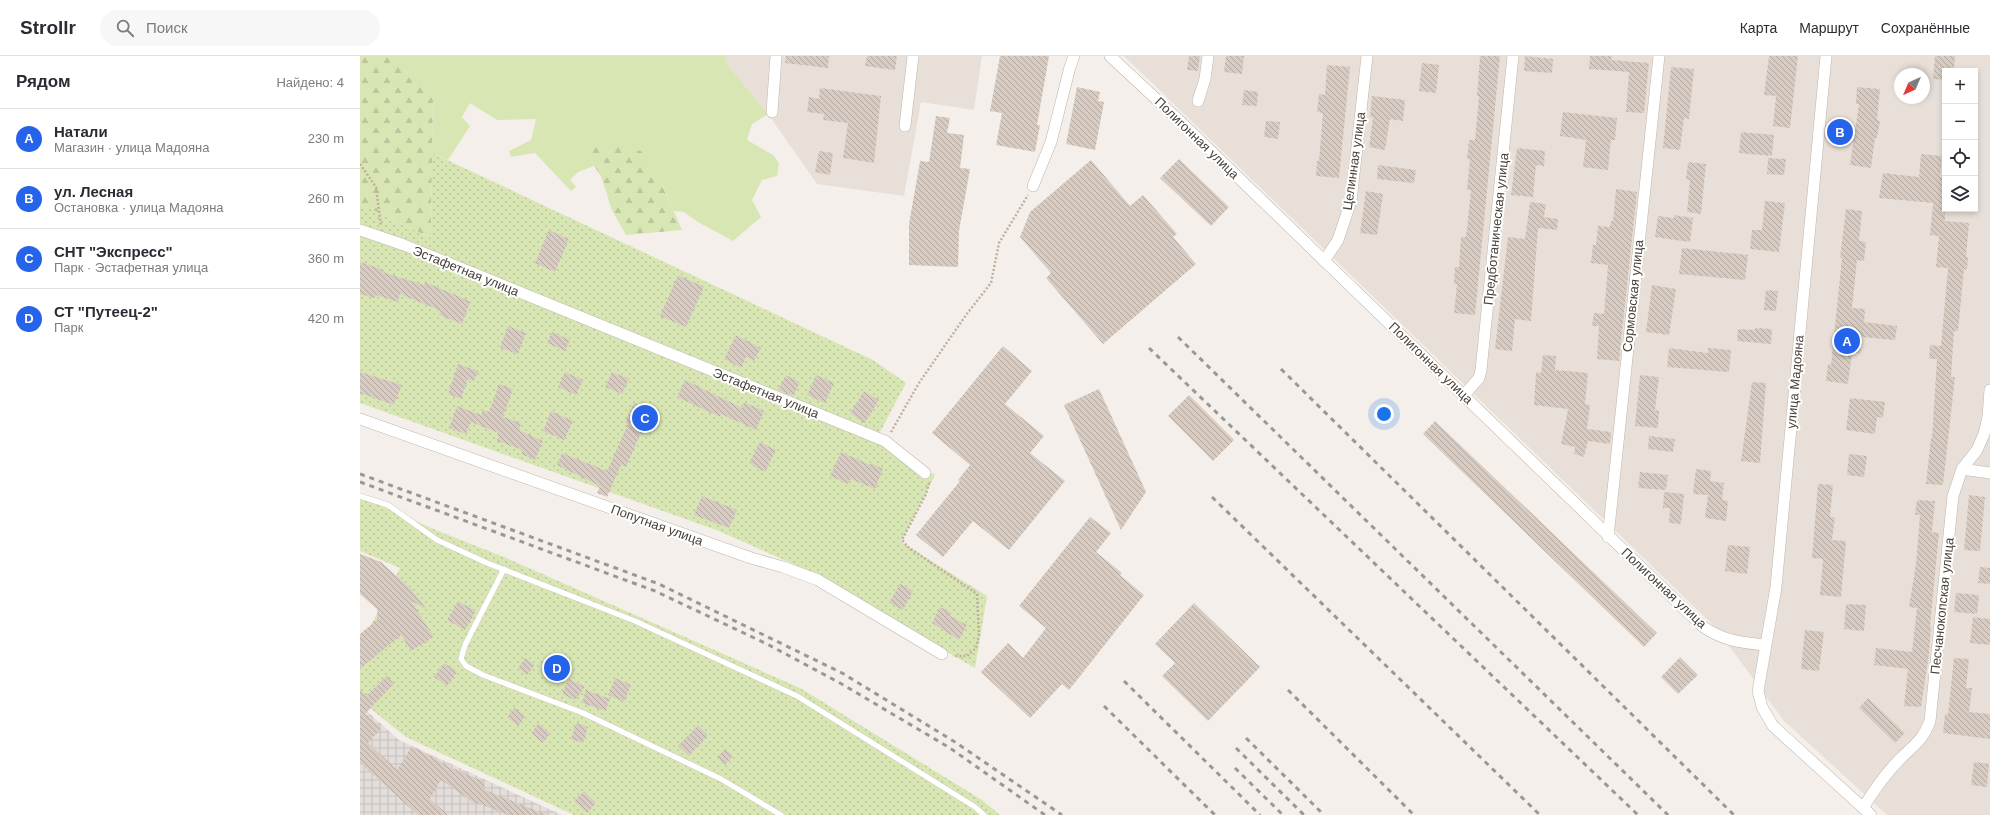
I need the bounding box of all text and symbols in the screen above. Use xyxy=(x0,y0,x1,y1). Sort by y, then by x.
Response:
search box xyxy=(100,10,380,46)
text: Strollr xyxy=(20,17,76,38)
icon: search xyxy=(114,17,136,39)
text: Поиск xyxy=(146,19,188,36)
text: Карта xyxy=(1740,20,1777,36)
text: Маршрут xyxy=(1799,20,1859,36)
text: Сохранённые xyxy=(1881,20,1970,36)
north arrow xyxy=(1894,68,1930,104)
map controls xyxy=(1942,68,1978,212)
button: + xyxy=(1942,68,1978,104)
text: Рядом xyxy=(16,72,71,91)
text: Найдено: 4 xyxy=(276,75,344,90)
street label: Полигонная улица xyxy=(1152,94,1243,182)
button: − xyxy=(1942,104,1978,140)
street label: Целинная улица xyxy=(1340,110,1368,211)
pin: B xyxy=(1827,117,1853,147)
text: Натали xyxy=(54,123,108,140)
text: A xyxy=(24,131,34,146)
text: 230 m xyxy=(308,131,344,146)
text: Магазин · улица Мадояна xyxy=(54,140,210,155)
button: locate xyxy=(1942,140,1978,176)
street label: Предботаническая улица xyxy=(1481,151,1512,306)
button: layers xyxy=(1942,176,1978,212)
text: ул. Лесная xyxy=(54,183,133,200)
text: B xyxy=(24,191,34,206)
text: 260 m xyxy=(308,191,344,206)
text: Остановка · улица Мадояна xyxy=(54,200,224,215)
street label: Сормовская улица xyxy=(1620,238,1646,353)
text: СНТ "Экспресс" xyxy=(54,243,173,260)
street label: Эстафетная улица xyxy=(411,243,522,299)
text: C xyxy=(24,251,34,266)
text: 360 m xyxy=(308,251,344,266)
text: Парк · Эстафетная улица xyxy=(54,260,208,275)
text: СТ "Путеец-2" xyxy=(54,303,158,320)
text: D xyxy=(24,311,34,326)
text: 420 m xyxy=(308,311,344,326)
street label: Полигонная улица xyxy=(1386,319,1477,407)
text: Парк xyxy=(54,320,84,335)
pin: A xyxy=(1834,326,1860,356)
street label: улица Мадояна xyxy=(1783,334,1807,429)
street label: Эстафетная улица xyxy=(711,365,822,421)
pin: C xyxy=(632,403,658,433)
your location xyxy=(1374,404,1394,424)
street label: Попутная улица xyxy=(609,501,706,549)
street label: Песчанокопская улица xyxy=(1927,536,1957,675)
street label: Полигонная улица xyxy=(1618,545,1710,632)
pin: D xyxy=(544,653,570,683)

